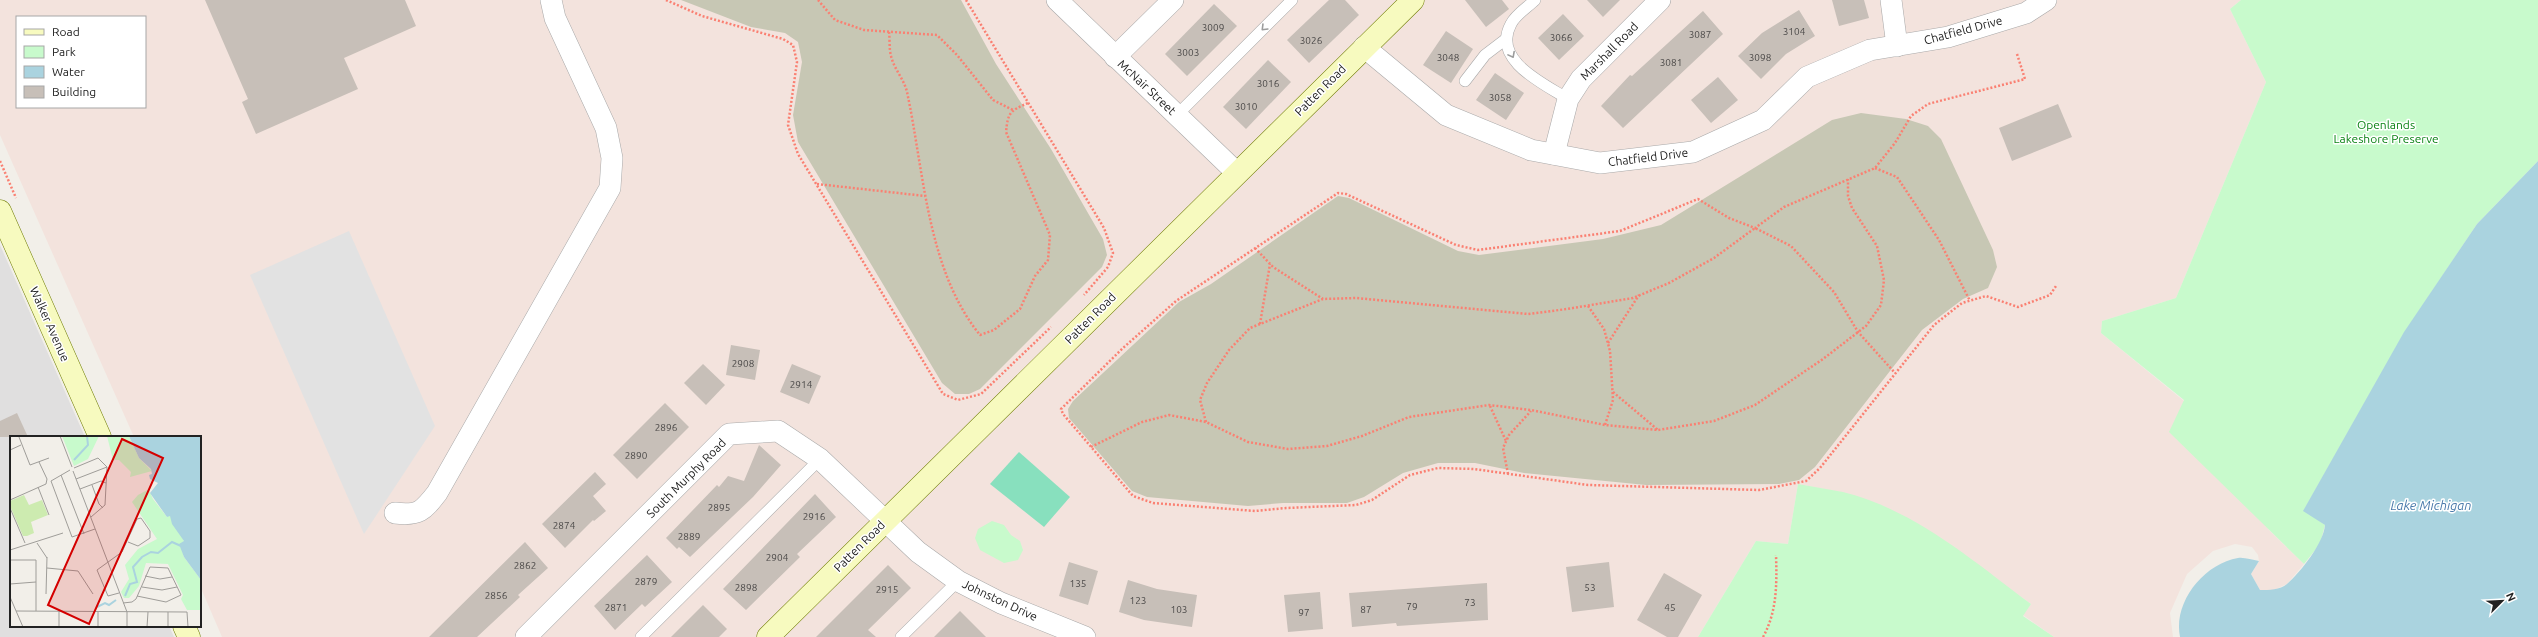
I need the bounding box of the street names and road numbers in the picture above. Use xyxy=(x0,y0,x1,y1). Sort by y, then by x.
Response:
street label: Chatfield Drive xyxy=(1922,13,2004,47)
street label: Marshall Road xyxy=(1578,20,1640,82)
street label: McNair Street xyxy=(1115,57,1179,117)
street label: Patten Road xyxy=(1292,62,1348,118)
street label: Chatfield Drive xyxy=(1607,146,1689,168)
street label: Walker Avenue xyxy=(28,285,72,363)
street label: Patten Road xyxy=(1062,290,1118,346)
street label: South Murphy Road xyxy=(644,436,728,520)
street label: Patten Road xyxy=(831,518,887,574)
street label: Johnston Drive xyxy=(960,577,1040,623)

